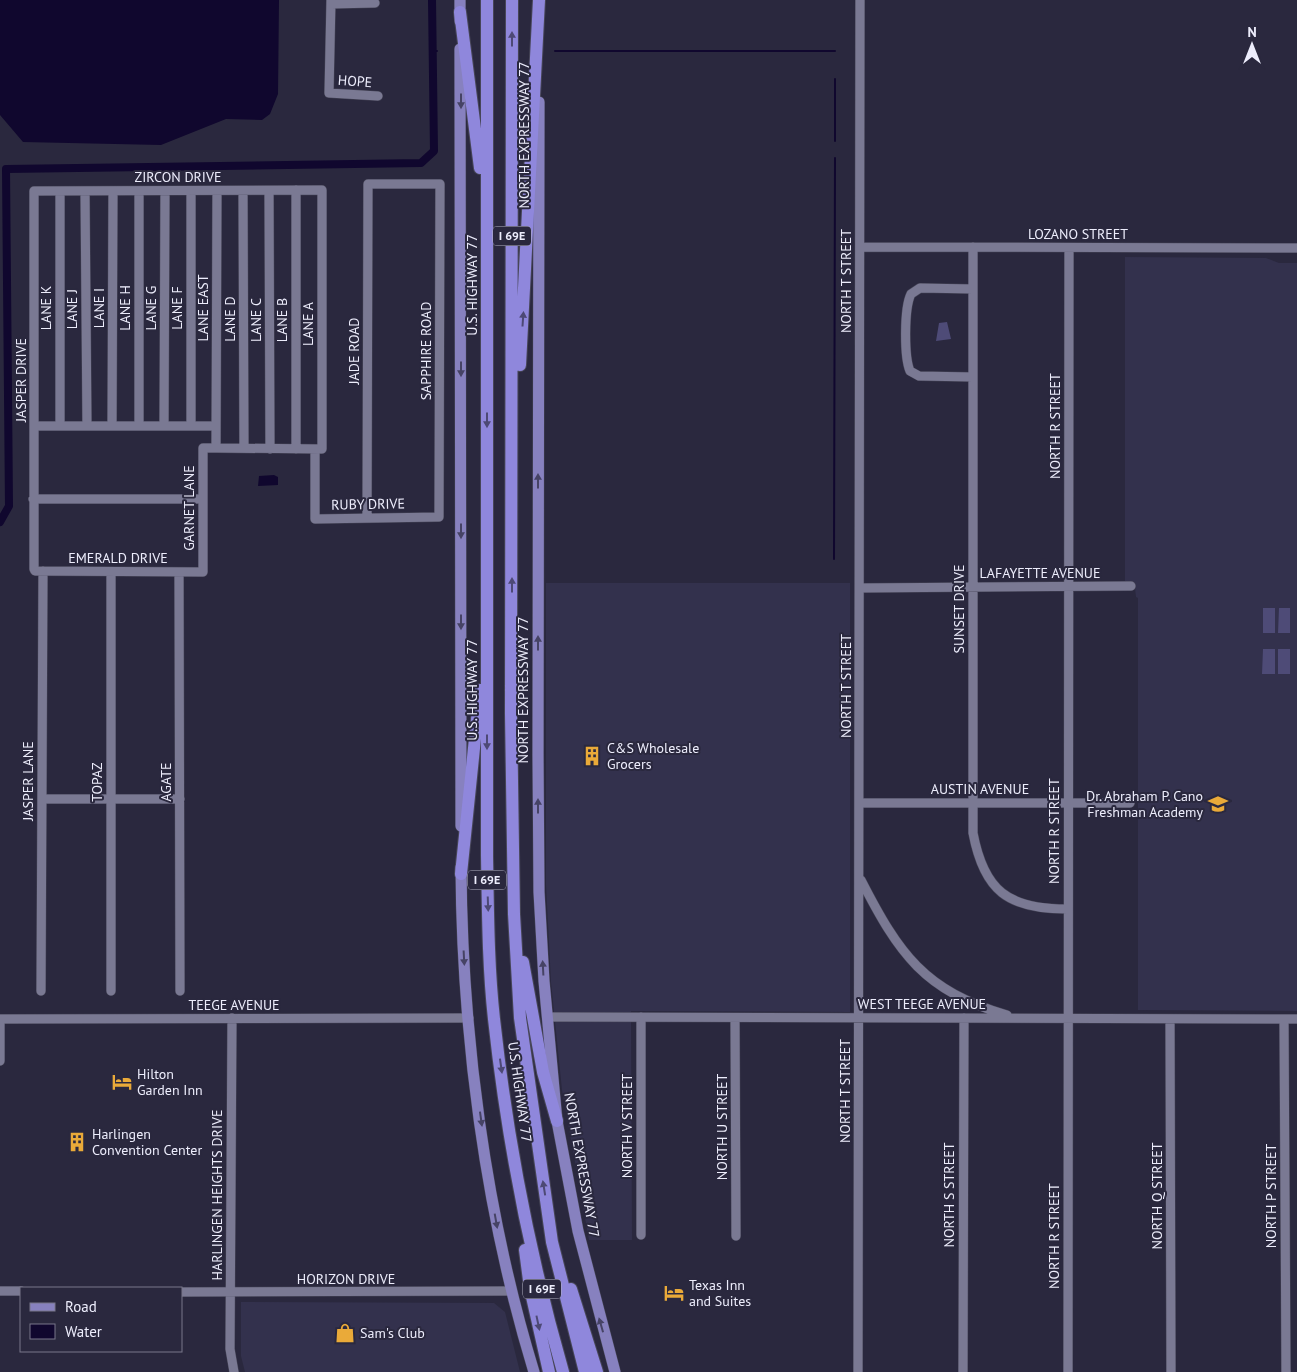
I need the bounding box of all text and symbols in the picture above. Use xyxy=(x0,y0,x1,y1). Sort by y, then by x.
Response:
north arrow xyxy=(1227,20,1277,70)
text: N xyxy=(1247,23,1257,41)
one-way arrow xyxy=(508,31,516,47)
street label: NORTH EXPRESSWAY 77 xyxy=(515,62,533,208)
street label: HOPE xyxy=(337,71,373,91)
one-way arrow xyxy=(457,93,465,109)
street label: ZIRCON DRIVE xyxy=(135,168,221,186)
street label: LOZANO STREET xyxy=(1028,225,1128,243)
road number: I 69E xyxy=(493,227,531,246)
street label: NORTH T STREET xyxy=(837,229,855,333)
street label: U.S. HIGHWAY 77 xyxy=(463,234,481,336)
street label: LANE EAST xyxy=(194,274,212,342)
street label: LANE K xyxy=(37,285,55,330)
street label: LANE H xyxy=(116,285,134,331)
street label: LANE G xyxy=(142,286,160,330)
street label: LANE F xyxy=(168,286,186,330)
street label: LANE I xyxy=(90,288,108,328)
street label: LANE J xyxy=(63,289,81,329)
street label: LANE D xyxy=(221,296,239,342)
street label: LANE C xyxy=(247,298,265,342)
street label: LANE B xyxy=(273,298,291,342)
street label: LANE A xyxy=(299,301,317,346)
street label: SAPPHIRE ROAD xyxy=(417,302,435,400)
one-way arrow xyxy=(519,311,527,327)
street label: JADE ROAD xyxy=(345,318,363,385)
street label: JASPER DRIVE xyxy=(12,338,30,423)
one-way arrow xyxy=(457,361,465,377)
street label: NORTH R STREET xyxy=(1046,373,1064,479)
one-way arrow xyxy=(483,412,491,428)
street label: GARNET LANE xyxy=(180,465,198,551)
one-way arrow xyxy=(534,472,542,488)
street label: RUBY DRIVE xyxy=(331,494,405,514)
one-way arrow xyxy=(457,523,465,539)
street label: EMERALD DRIVE xyxy=(68,549,168,567)
street label: LAFAYETTE AVENUE xyxy=(980,564,1101,582)
street label: SUNSET DRIVE xyxy=(950,565,968,653)
one-way arrow xyxy=(508,577,516,593)
one-way arrow xyxy=(457,614,465,630)
street label: NORTH EXPRESSWAY 77 xyxy=(514,617,532,763)
street label: NORTH T STREET xyxy=(837,634,855,738)
one-way arrow xyxy=(534,635,542,651)
street label: U.S. HIGHWAY 77 xyxy=(463,639,481,741)
one-way arrow xyxy=(483,734,491,750)
place label: C&S Wholesale Grocers xyxy=(607,739,699,773)
street label: JASPER LANE xyxy=(19,741,37,822)
building icon: C&S Wholesale Grocers xyxy=(581,745,603,767)
street label: TOPAZ xyxy=(88,762,106,802)
street label: AGATE xyxy=(157,763,175,801)
street label: NORTH R STREET xyxy=(1045,778,1063,884)
street label: AUSTIN AVENUE xyxy=(931,780,1029,798)
place label: Dr. Abraham P. Cano Freshman Academy xyxy=(1086,787,1203,821)
school or university icon: Dr. Abraham P. Cano Freshman Academy xyxy=(1207,793,1229,815)
one-way arrow xyxy=(534,797,542,813)
road number: I 69E xyxy=(468,870,506,890)
one-way arrow xyxy=(484,897,492,913)
one-way arrow xyxy=(460,950,468,966)
one-way arrow xyxy=(539,960,547,976)
street label: WEST TEEGE AVENUE xyxy=(858,995,986,1013)
street label: TEEGE AVENUE xyxy=(188,996,280,1014)
street label: NORTH T STREET xyxy=(836,1039,854,1143)
street label: U.S. HIGHWAY 77 xyxy=(504,1040,536,1144)
one-way arrow xyxy=(497,1059,505,1075)
place label: Hilton Garden Inn xyxy=(137,1065,203,1099)
hotel icon: Hilton Garden Inn xyxy=(111,1071,133,1093)
street label: NORTH V STREET xyxy=(618,1073,636,1178)
street label: NORTH U STREET xyxy=(713,1073,731,1180)
street label: NORTH EXPRESSWAY 77 xyxy=(560,1091,604,1239)
street label: HARLINGEN HEIGHTS DRIVE xyxy=(208,1110,226,1280)
one-way arrow xyxy=(477,1111,485,1127)
place label: Harlingen Convention Center xyxy=(92,1125,202,1159)
building icon: Harlingen Convention Center xyxy=(66,1131,88,1153)
street label: NORTH S STREET xyxy=(940,1142,958,1247)
street label: NORTH Q STREET xyxy=(1148,1142,1166,1250)
street label: NORTH P STREET xyxy=(1262,1143,1280,1248)
one-way arrow xyxy=(540,1180,548,1196)
street label: NORTH R STREET xyxy=(1045,1183,1063,1289)
one-way arrow xyxy=(493,1213,501,1229)
street label: HORIZON DRIVE xyxy=(297,1270,395,1288)
place label: Texas Inn and Suites xyxy=(689,1276,751,1310)
road number: I 69E xyxy=(523,1280,561,1298)
hotel icon: Texas Inn and Suites xyxy=(663,1282,685,1304)
legend xyxy=(20,1287,182,1352)
text: Road xyxy=(65,1297,97,1316)
one-way arrow xyxy=(534,1315,542,1330)
one-way arrow xyxy=(597,1318,605,1333)
text: Water xyxy=(65,1322,102,1341)
shop icon: Sam's Club xyxy=(334,1322,356,1344)
place label: Sam's Club xyxy=(360,1324,425,1342)

